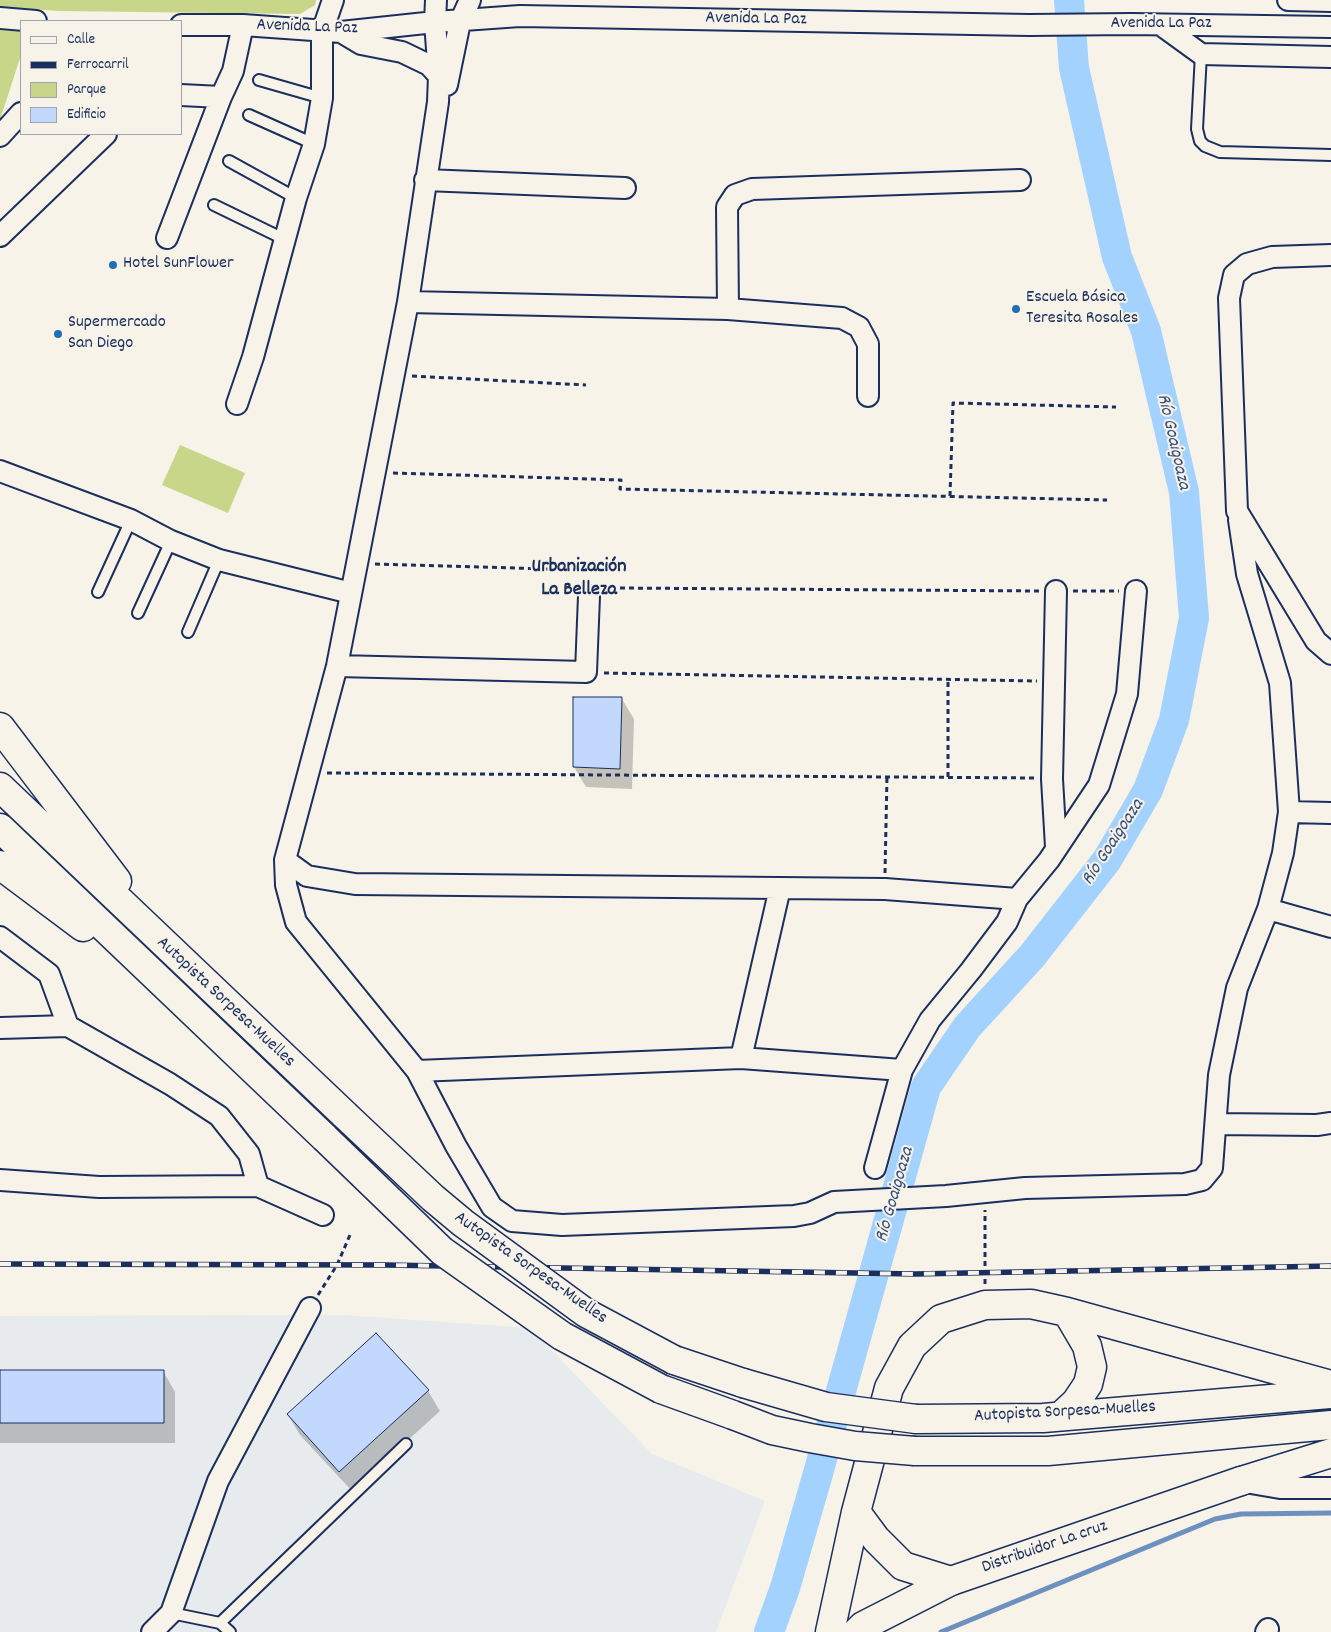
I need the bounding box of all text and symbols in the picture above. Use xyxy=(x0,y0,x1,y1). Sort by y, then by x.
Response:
street label: Avenida La Paz xyxy=(705,8,807,32)
street label: Avenida La Paz xyxy=(1110,14,1212,36)
street label: Avenida La Paz xyxy=(256,15,358,41)
legend xyxy=(20,20,182,135)
text: Calle xyxy=(67,29,95,51)
text: Ferrocarril xyxy=(67,54,129,76)
text: Parque xyxy=(67,79,106,101)
text: Edificio xyxy=(67,104,106,126)
place label: Hotel SunFlower xyxy=(123,254,234,276)
marker: Hotel SunFlower xyxy=(107,259,119,271)
place label: Escuela Básica Teresita Rosales xyxy=(1026,288,1138,330)
marker: Escuela Básica Teresita Rosales xyxy=(1010,303,1022,315)
place label: Supermercado San Diego xyxy=(68,313,166,356)
marker: Supermercado San Diego xyxy=(52,328,64,340)
water label: Río Goaigoaza xyxy=(1150,392,1194,492)
district label: Urbanización La Belleza xyxy=(532,556,626,603)
water label: Río Goaigoaza xyxy=(1078,796,1150,890)
street label: Autopista Sorpesa-Muelles xyxy=(151,933,299,1073)
water label: Río Goaigoaza xyxy=(872,1145,920,1245)
street label: Autopista Sorpesa-Muelles xyxy=(449,1208,611,1330)
street label: Autopista Sorpesa-Muelles xyxy=(974,1397,1156,1429)
street label: Distribuidor La cruz xyxy=(979,1516,1111,1580)

